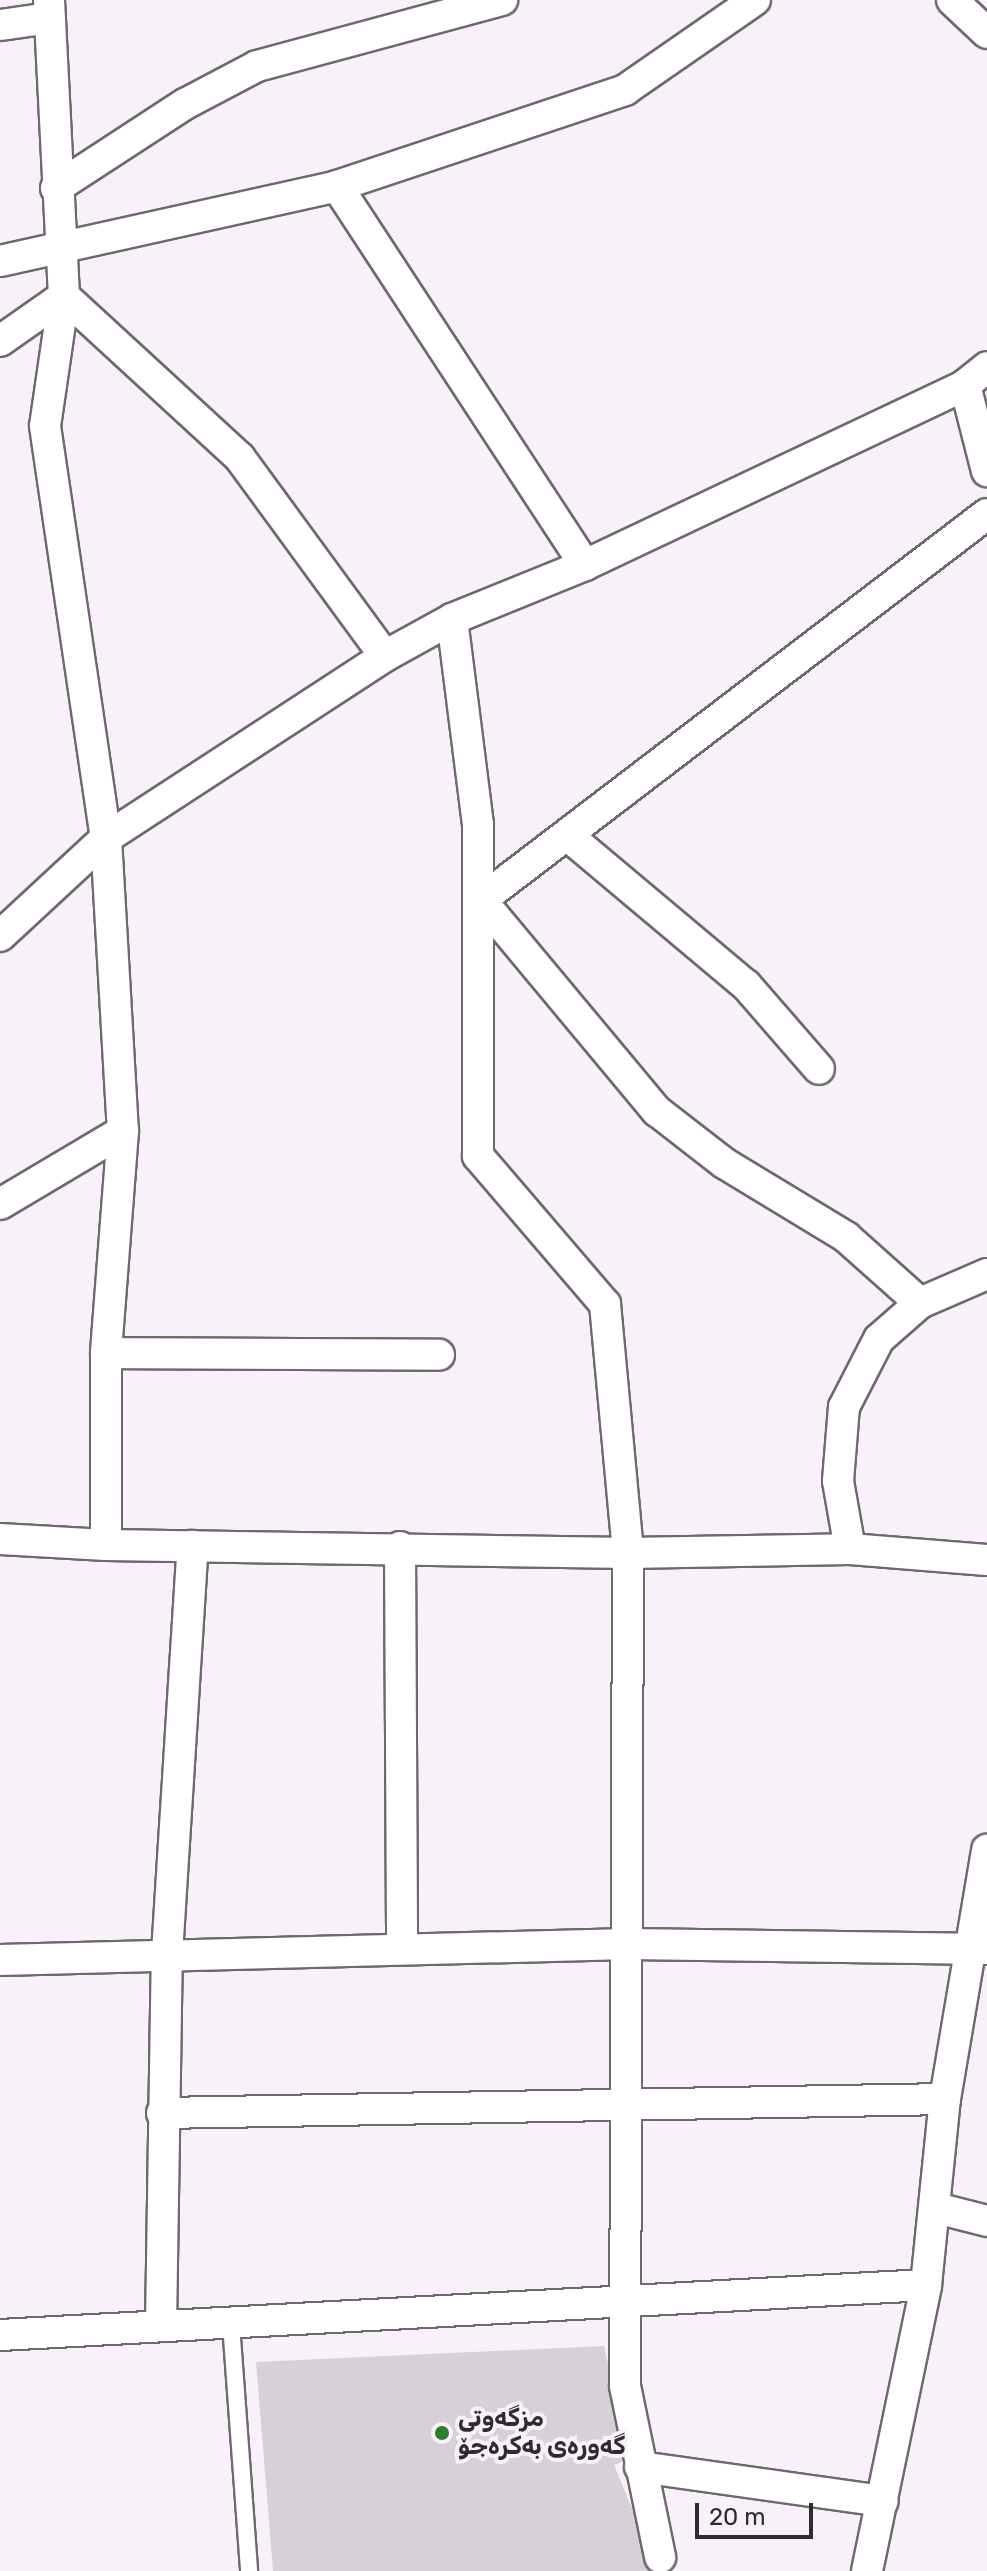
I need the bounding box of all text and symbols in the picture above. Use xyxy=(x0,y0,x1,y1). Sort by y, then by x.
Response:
place label: مزگەوتی گەورەی بەکرەجۆ xyxy=(458,2405,626,2461)
marker: مزگەوتی گەورەی بەکرەجۆ xyxy=(433,2424,451,2442)
scale bar xyxy=(699,2487,817,2537)
text: 20 m xyxy=(709,2503,766,2531)

